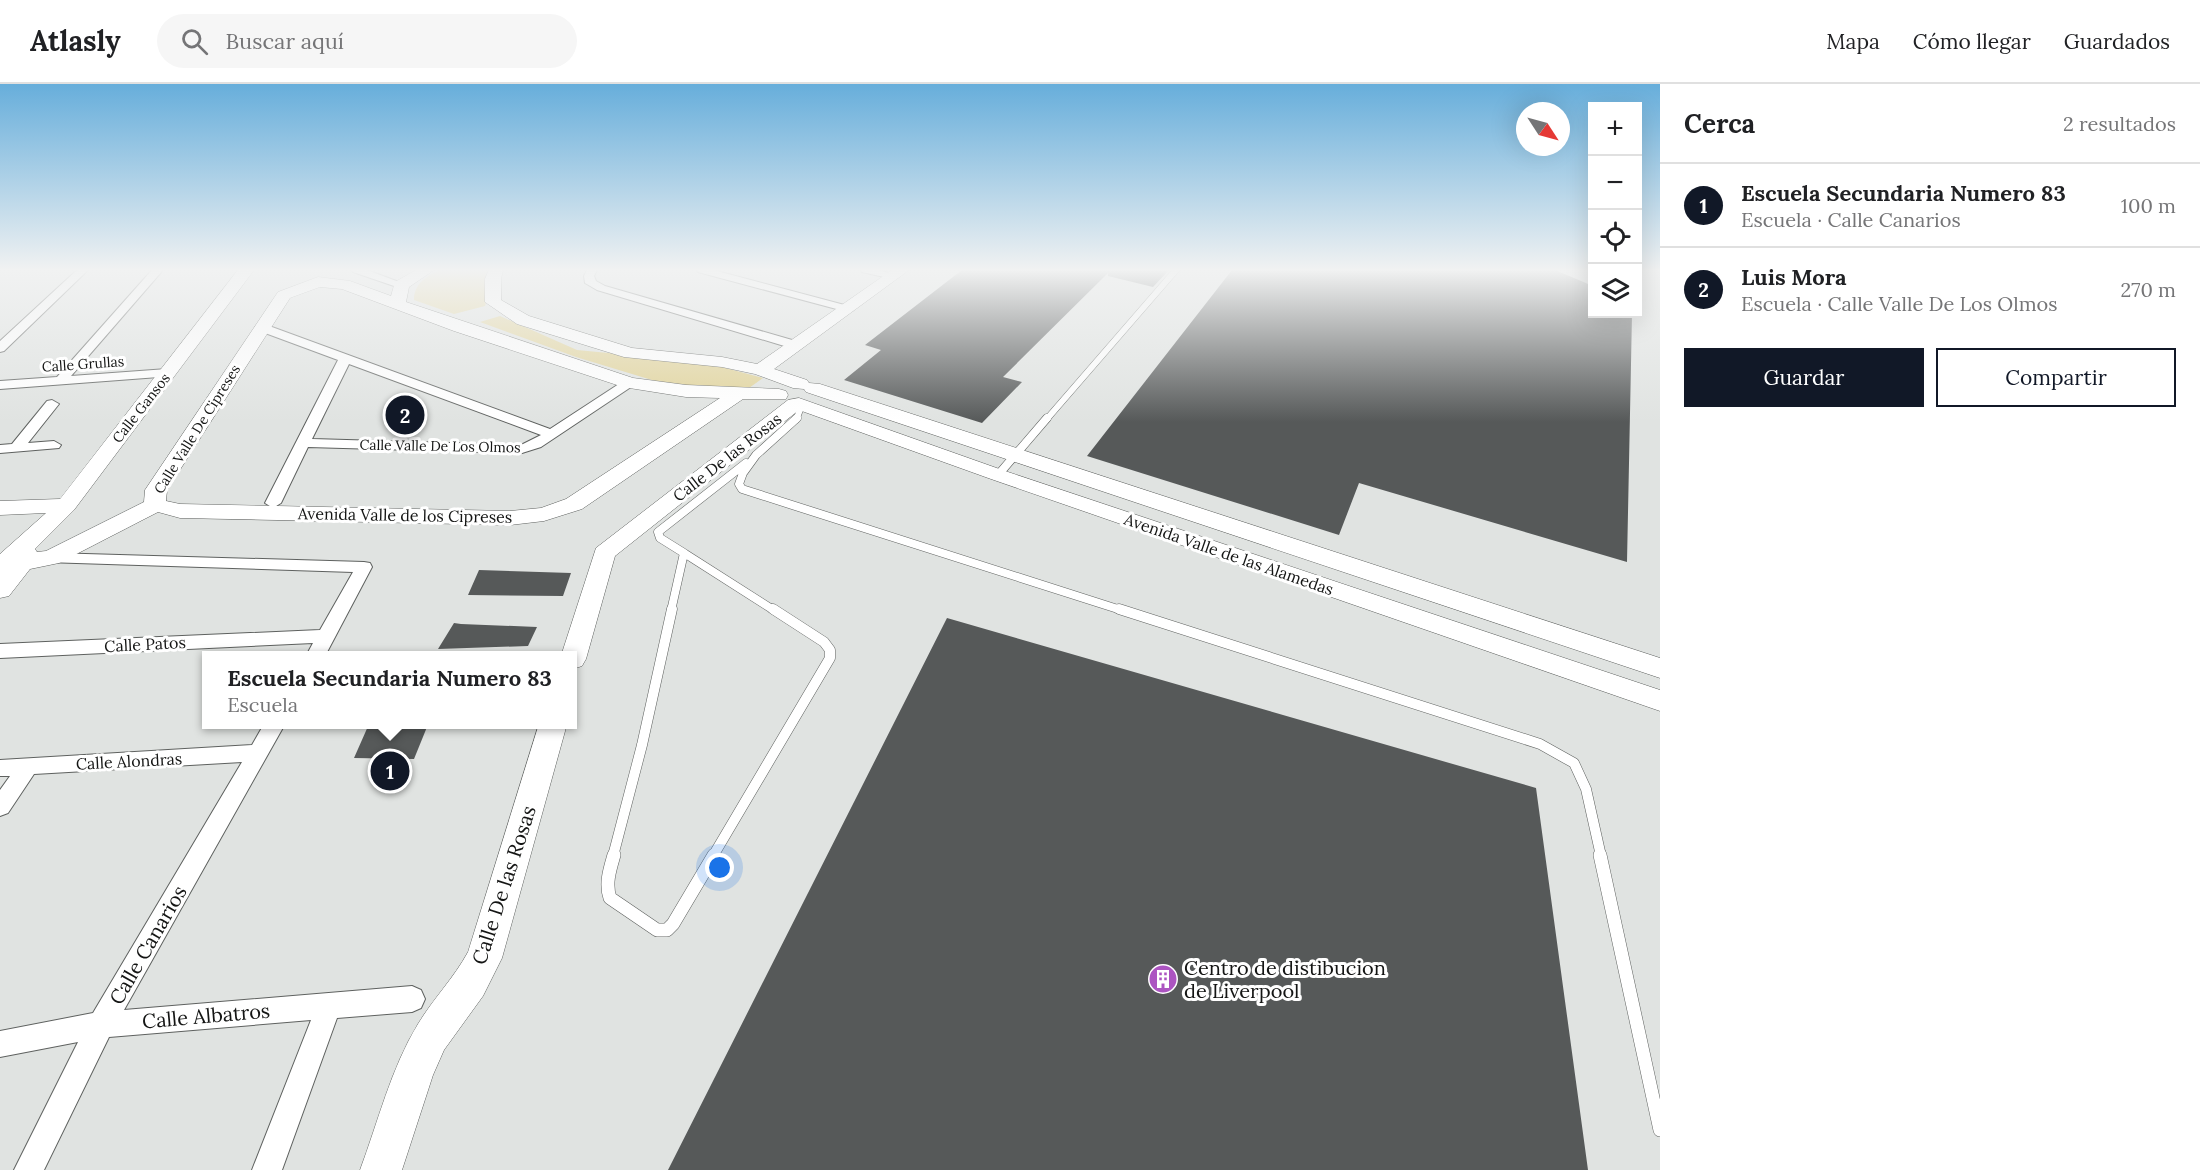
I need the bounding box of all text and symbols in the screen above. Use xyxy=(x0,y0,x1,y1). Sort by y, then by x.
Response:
search box xyxy=(157,14,577,68)
text: Atlasly xyxy=(30,23,121,59)
icon: search xyxy=(178,25,211,58)
text: Buscar aquí xyxy=(226,27,344,55)
text: Mapa xyxy=(1826,28,1880,55)
text: Cómo llegar xyxy=(1913,28,2031,55)
text: Guardados xyxy=(2064,28,2170,55)
north arrow xyxy=(1516,102,1570,156)
map controls xyxy=(1588,102,1642,318)
button: + xyxy=(1588,102,1642,156)
text: Cerca xyxy=(1684,107,1755,140)
text: 2 resultados xyxy=(2063,111,2176,136)
button: − xyxy=(1588,156,1642,210)
text: Escuela Secundaria Numero 83 xyxy=(1741,179,2066,207)
text: 1 xyxy=(1699,193,1708,218)
text: 100 m xyxy=(2121,193,2176,218)
text: Escuela · Calle Canarios xyxy=(1741,207,1961,232)
button: locate xyxy=(1588,210,1642,264)
text: Luis Mora xyxy=(1741,263,1847,291)
button: layers xyxy=(1588,264,1642,318)
text: 2 xyxy=(1698,277,1709,302)
text: 270 m xyxy=(2120,277,2176,302)
text: Escuela · Calle Valle De Los Olmos xyxy=(1741,291,2058,316)
button: Guardar xyxy=(1684,348,1924,407)
button: Compartir xyxy=(1936,348,2176,407)
street label: Calle Grullas xyxy=(41,352,125,376)
street label: Calle Valle De Cipreses xyxy=(150,361,244,497)
street label: Calle Gansos xyxy=(108,370,174,446)
pin: 2 xyxy=(386,392,424,438)
street label: Calle De las Rosas xyxy=(669,408,785,506)
street label: Calle Valle De Los Olmos xyxy=(359,436,521,456)
street label: Avenida Valle de los Cipreses xyxy=(297,503,512,527)
street label: Avenida Valle de las Alamedas xyxy=(1121,508,1336,599)
street label: Calle Patos xyxy=(104,632,186,656)
popup xyxy=(202,651,577,729)
text: Escuela Secundaria Numero 83 xyxy=(227,664,552,692)
text: Escuela xyxy=(227,692,298,717)
street label: Calle Alondras xyxy=(75,748,183,774)
pin: 1 xyxy=(370,748,410,794)
street label: Calle De las Rosas xyxy=(466,802,541,967)
your location xyxy=(705,853,734,882)
street label: Calle Canarios xyxy=(103,881,192,1009)
place label: Centro de distibucion de Liverpool xyxy=(1184,955,1386,1003)
building icon: Centro de distibucion de Liverpool xyxy=(1147,963,1179,995)
street label: Calle Albatros xyxy=(141,997,271,1034)

